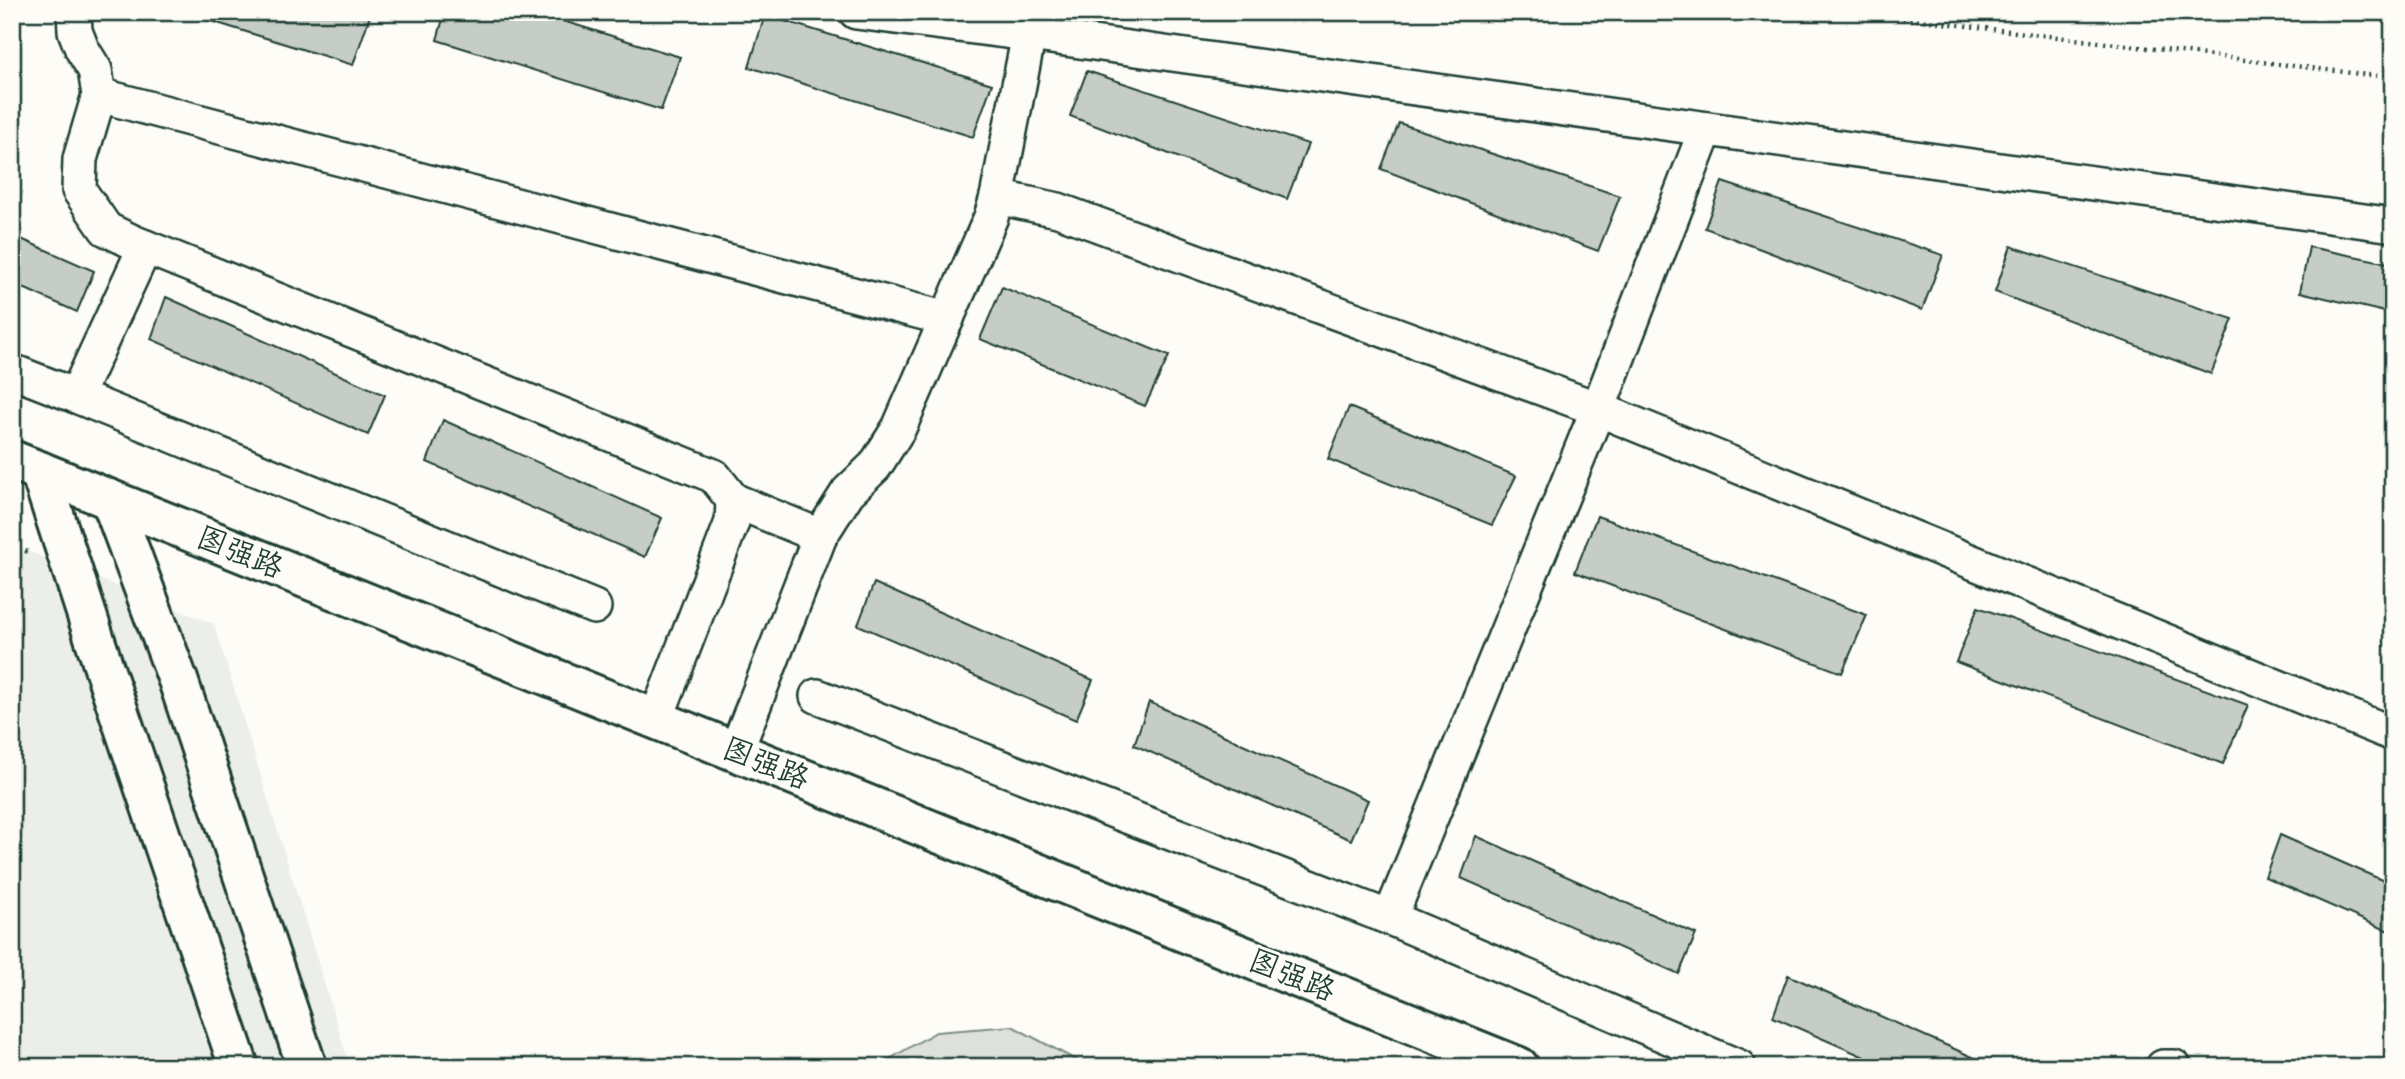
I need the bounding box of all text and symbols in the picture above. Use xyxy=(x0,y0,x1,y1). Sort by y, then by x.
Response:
street label: 图强路 xyxy=(189,518,289,592)
street label: 图强路 xyxy=(715,729,815,803)
street label: 图强路 xyxy=(1241,941,1341,1015)

